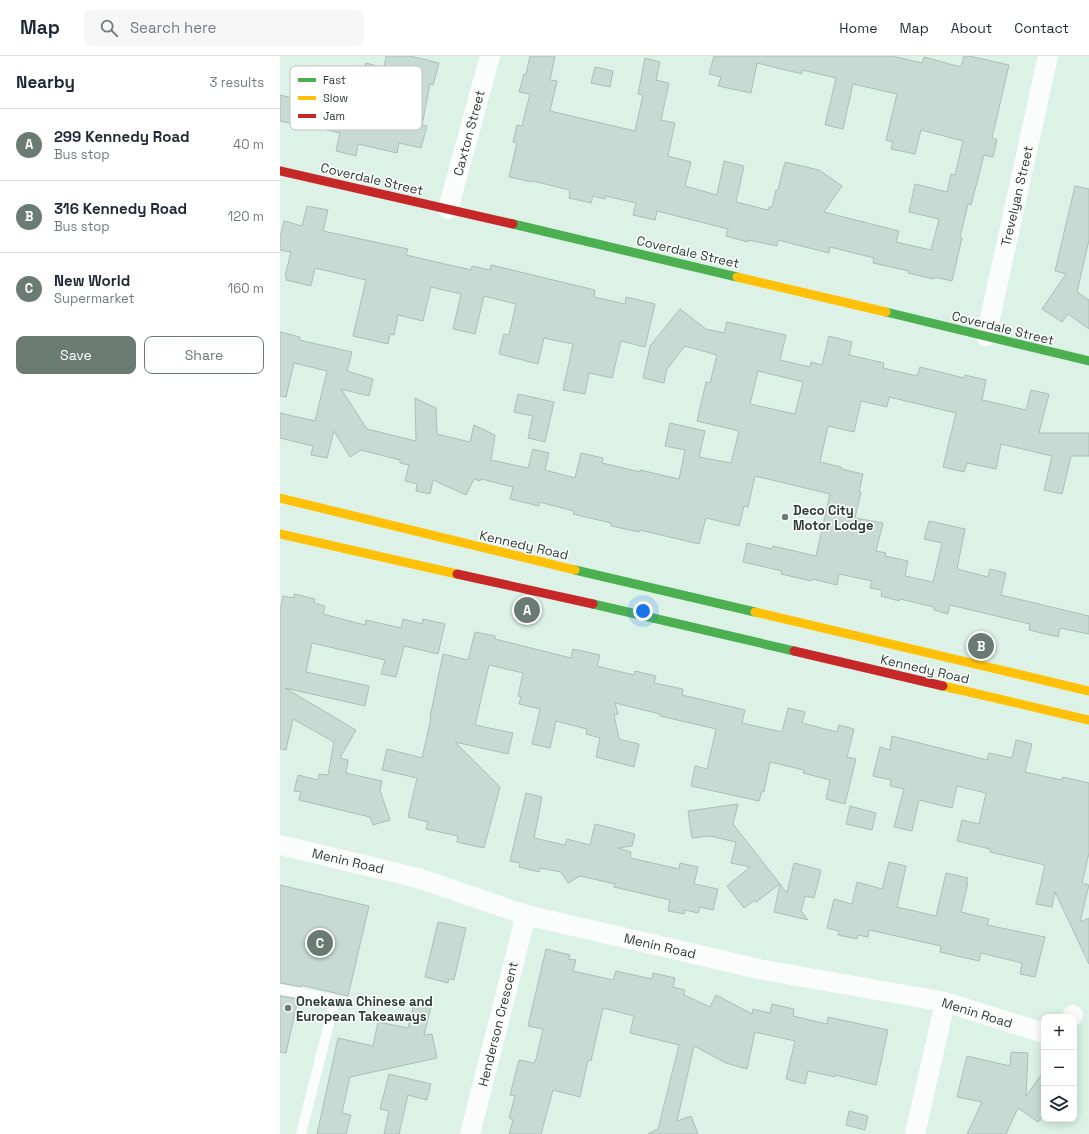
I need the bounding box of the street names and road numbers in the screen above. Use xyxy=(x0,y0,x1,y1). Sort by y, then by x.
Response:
street label: Caxton Street xyxy=(449,88,489,178)
street label: Trevelyan Street xyxy=(997,144,1037,248)
street label: Coverdale Street xyxy=(319,159,425,199)
street label: Coverdale Street xyxy=(635,232,741,272)
street label: Coverdale Street xyxy=(950,307,1056,349)
street label: Kennedy Road xyxy=(478,527,570,563)
street label: Kennedy Road xyxy=(879,651,971,687)
street label: Menin Road xyxy=(310,844,386,878)
street label: Menin Road xyxy=(622,929,698,963)
street label: Henderson Crescent xyxy=(474,960,522,1088)
street label: Menin Road xyxy=(939,994,1015,1032)

